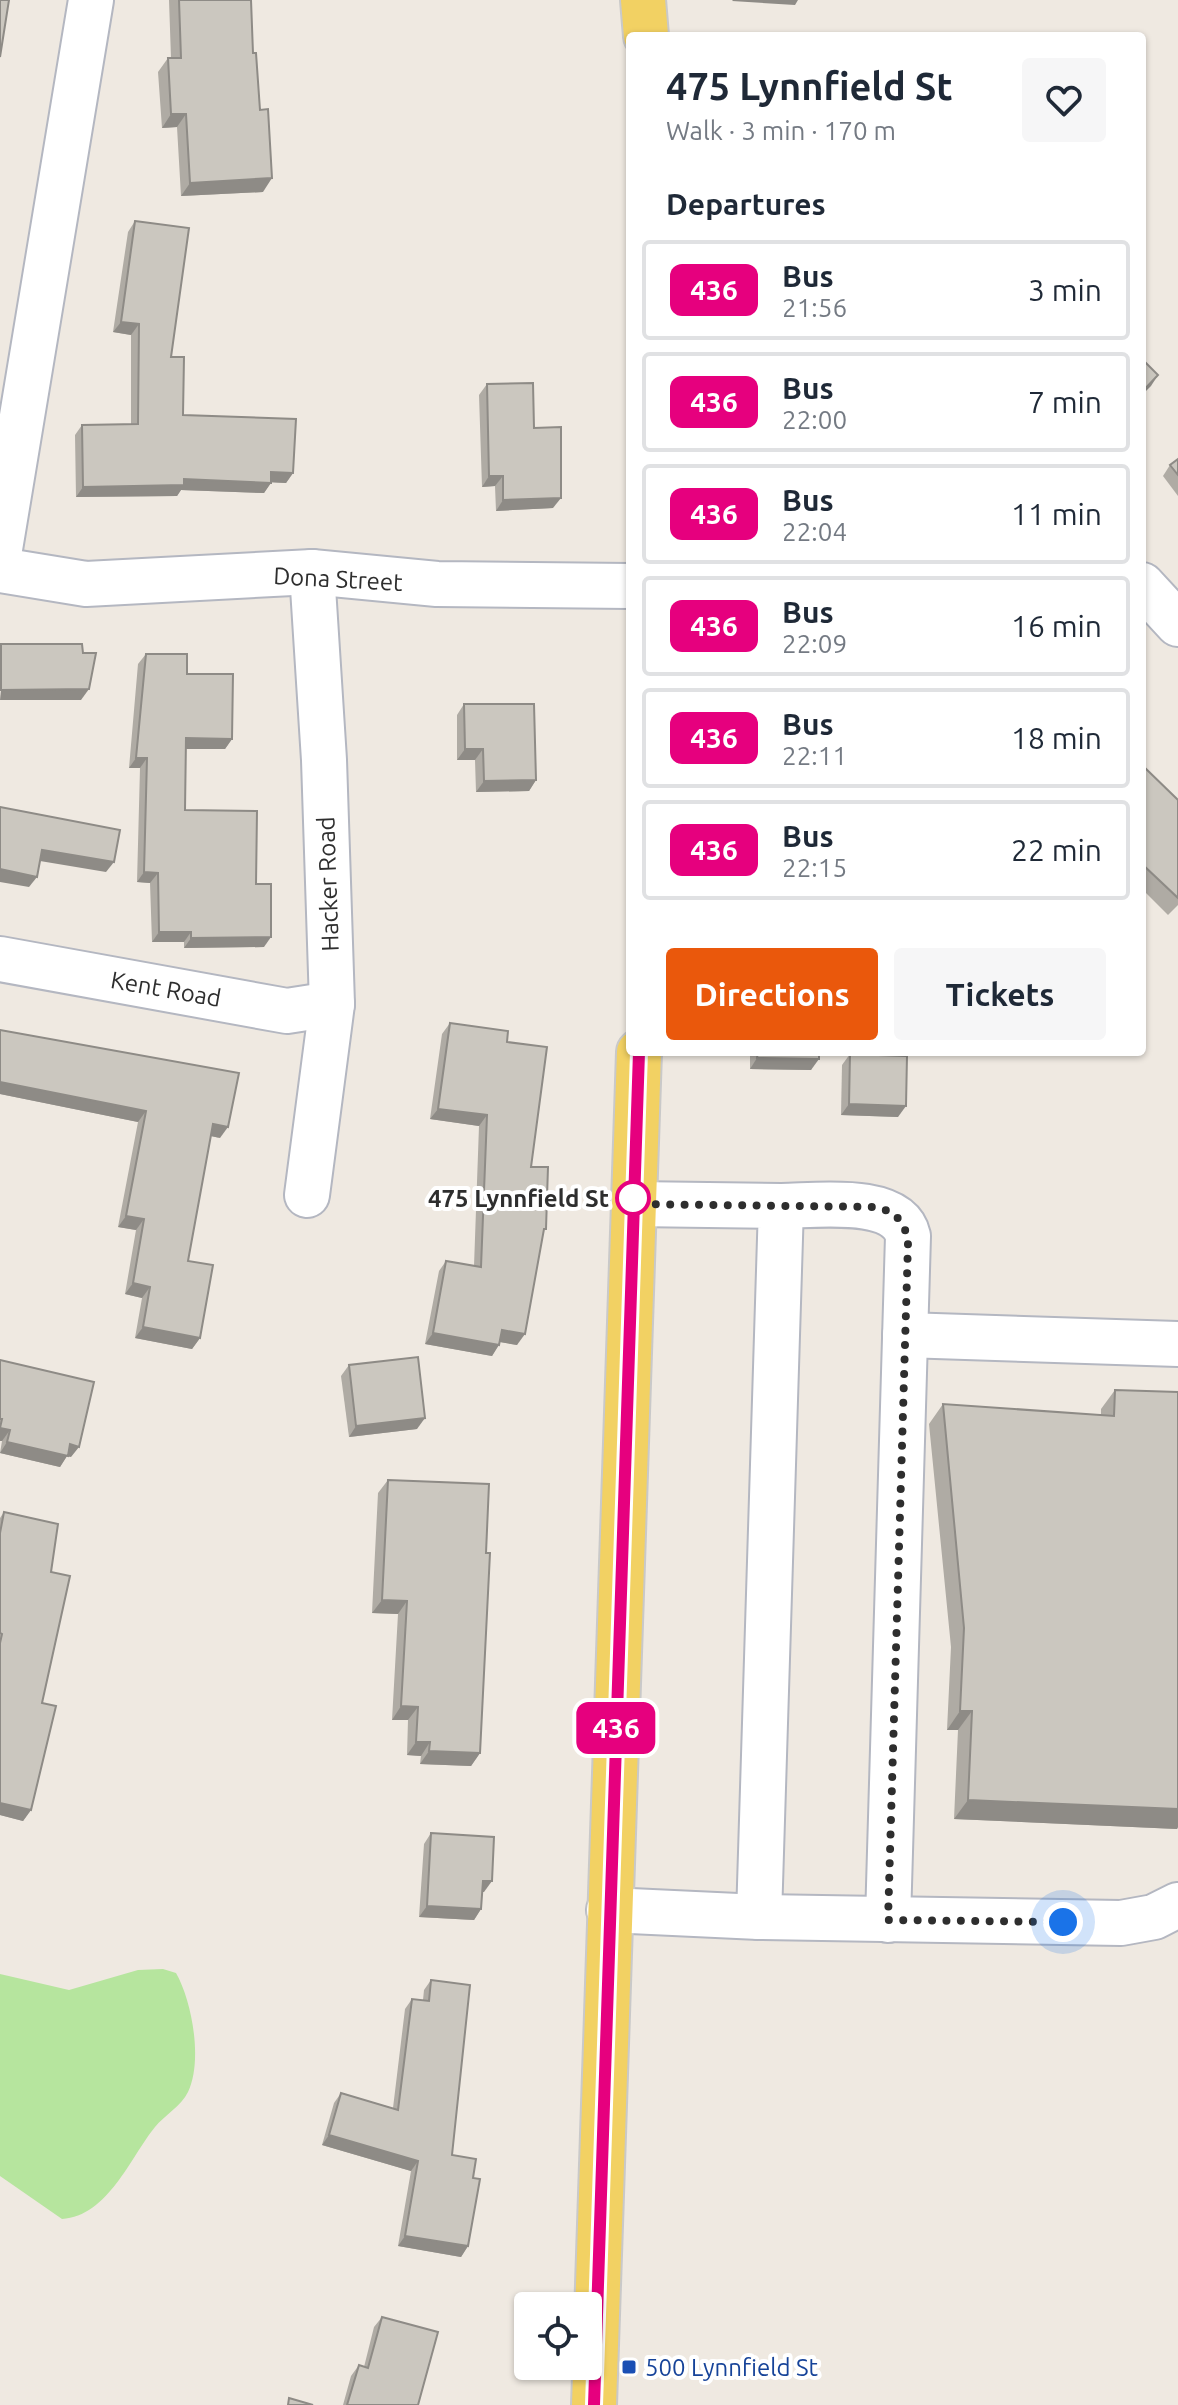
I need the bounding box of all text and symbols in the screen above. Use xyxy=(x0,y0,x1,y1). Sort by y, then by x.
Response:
button: heart xyxy=(1022,58,1106,142)
text: 475 Lynnfield St xyxy=(666,65,953,107)
text: Walk · 3 min · 170 m xyxy=(666,116,896,145)
text: Departures xyxy=(666,187,826,221)
text: Bus xyxy=(782,259,834,293)
text: 3 min xyxy=(1028,273,1102,307)
text: 436 xyxy=(690,274,738,305)
text: 21:56 xyxy=(782,293,847,322)
text: Bus xyxy=(782,371,834,405)
text: 7 min xyxy=(1028,385,1102,419)
text: 436 xyxy=(690,386,738,417)
text: 22:00 xyxy=(782,405,847,434)
text: Bus xyxy=(782,483,834,517)
text: 11 min xyxy=(1011,497,1102,531)
text: 436 xyxy=(690,498,738,529)
text: 22:04 xyxy=(782,517,847,546)
street label: Dona Street xyxy=(273,562,404,596)
text: Bus xyxy=(782,595,834,629)
text: 16 min xyxy=(1011,609,1102,643)
text: 436 xyxy=(690,610,738,641)
text: 22:09 xyxy=(782,629,847,658)
text: Bus xyxy=(782,707,834,741)
text: 18 min xyxy=(1011,721,1102,755)
text: 436 xyxy=(690,722,738,753)
text: 22:11 xyxy=(782,741,847,770)
street label: Hacker Road xyxy=(312,816,344,952)
text: Bus xyxy=(782,819,834,853)
text: 22 min xyxy=(1011,833,1102,867)
text: 436 xyxy=(690,834,738,865)
text: 22:15 xyxy=(782,853,847,882)
button: Directions xyxy=(666,948,878,1040)
button: Tickets xyxy=(894,948,1106,1040)
street label: Kent Road xyxy=(109,966,223,1012)
marker: 475 Lynnfield St xyxy=(616,1181,650,1215)
place label: 475 Lynnfield St xyxy=(428,1185,609,1212)
line badge: 436 xyxy=(570,1702,662,1754)
text: 436 xyxy=(592,1712,640,1743)
your location xyxy=(1043,1902,1083,1942)
map controls xyxy=(514,2292,602,2380)
button: locate xyxy=(514,2292,602,2380)
place label: 500 Lynnfield St xyxy=(645,2354,819,2381)
marker: 500 Lynnfield St xyxy=(620,2358,638,2376)

